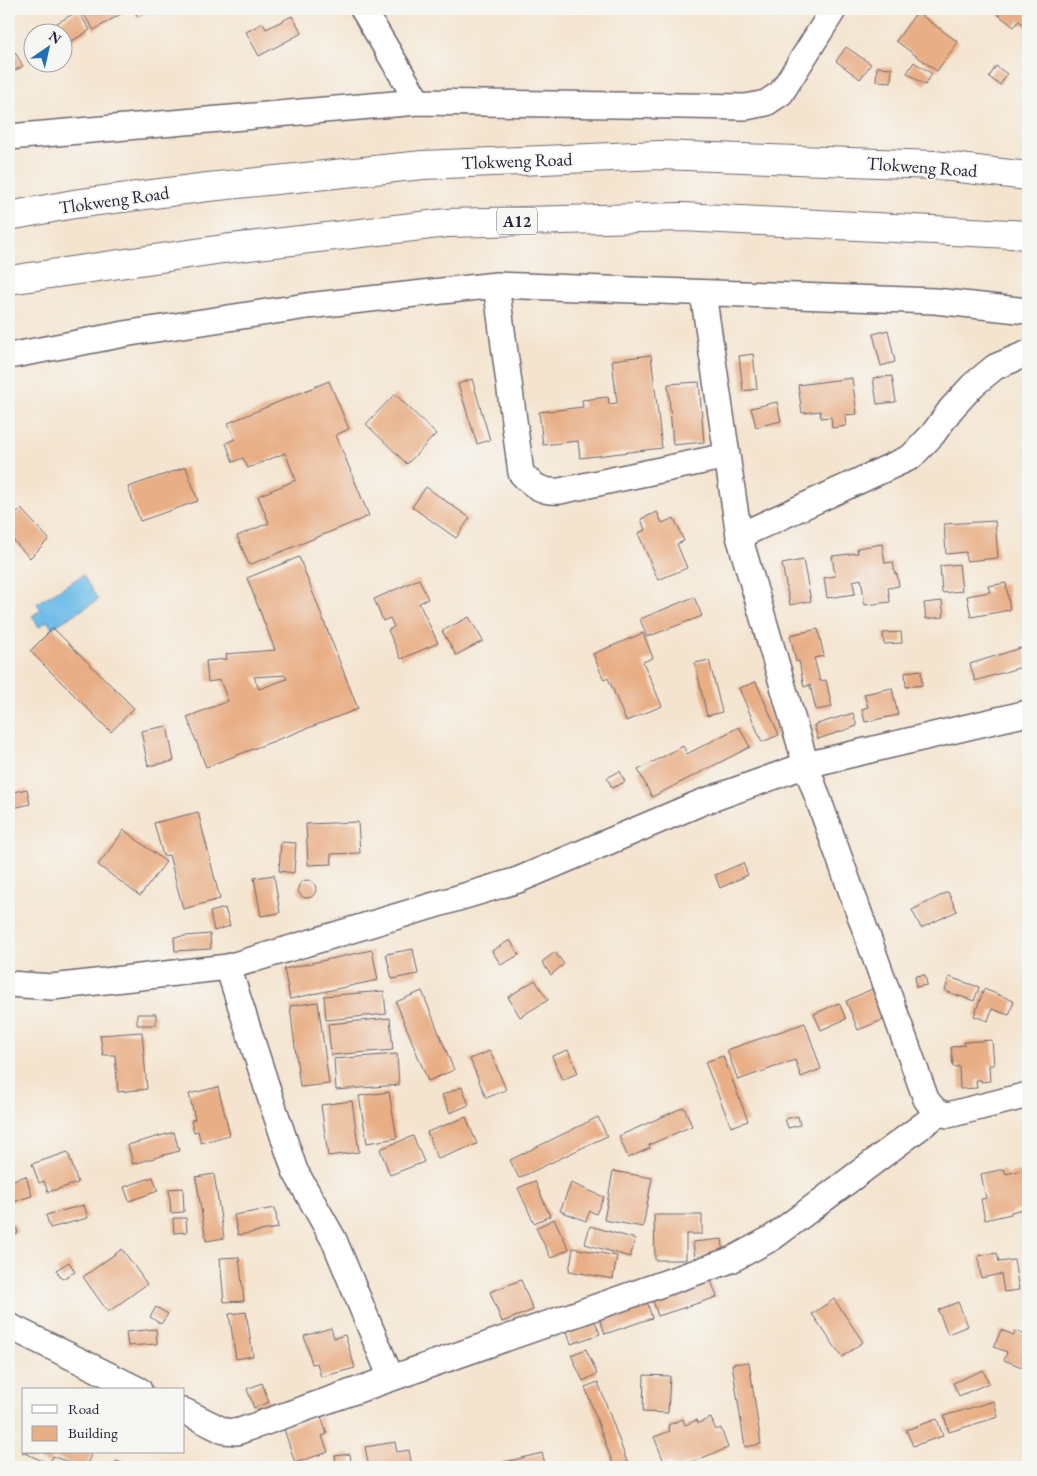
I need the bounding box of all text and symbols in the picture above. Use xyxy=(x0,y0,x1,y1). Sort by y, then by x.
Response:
north arrow xyxy=(22,22,72,72)
text: N xyxy=(46,27,66,48)
street label: Tlokweng Road xyxy=(461,147,574,174)
street label: Tlokweng Road xyxy=(866,151,979,182)
street label: Tlokweng Road xyxy=(57,180,171,219)
road number: A12 xyxy=(497,208,537,235)
legend xyxy=(22,1388,185,1454)
text: Road xyxy=(68,1399,100,1418)
text: Building xyxy=(68,1423,118,1442)

